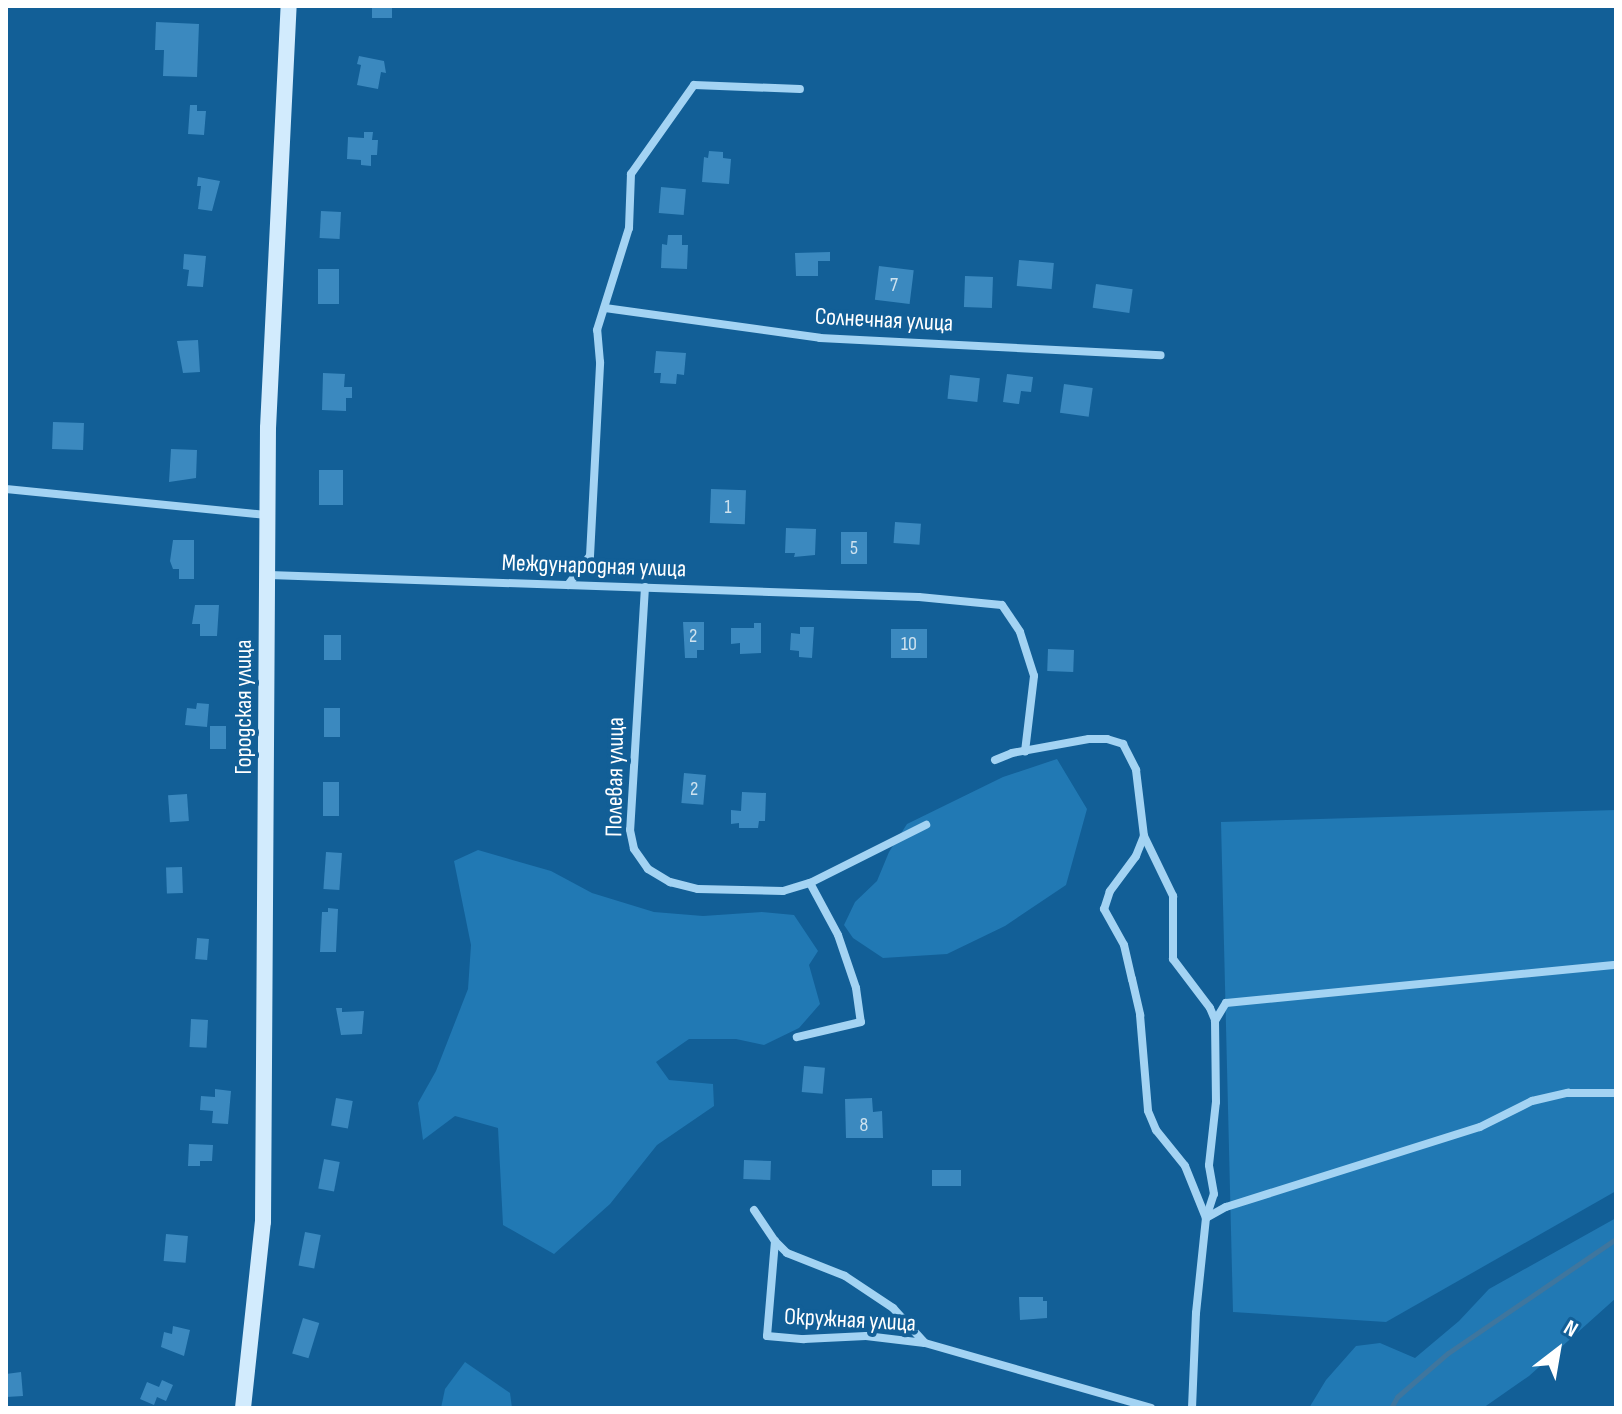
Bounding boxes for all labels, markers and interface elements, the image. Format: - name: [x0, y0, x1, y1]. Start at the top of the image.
- house number: 7: [890, 273, 898, 297]
- street label: Солнечная улица: [814, 302, 954, 338]
- house number: 1: [725, 495, 731, 519]
- house number: 5: [850, 536, 858, 560]
- street label: Международная улица: [501, 548, 687, 584]
- house number: 2: [689, 624, 697, 648]
- house number: 10: [901, 632, 917, 656]
- street label: Городская улица: [230, 640, 258, 774]
- street label: Полевая улица: [600, 717, 630, 837]
- house number: 2: [690, 777, 698, 801]
- house number: 8: [860, 1113, 868, 1137]
- street label: Окружная улица: [783, 1302, 917, 1338]
- north arrow: [1518, 1310, 1598, 1390]
- text: N: [1559, 1314, 1583, 1344]

